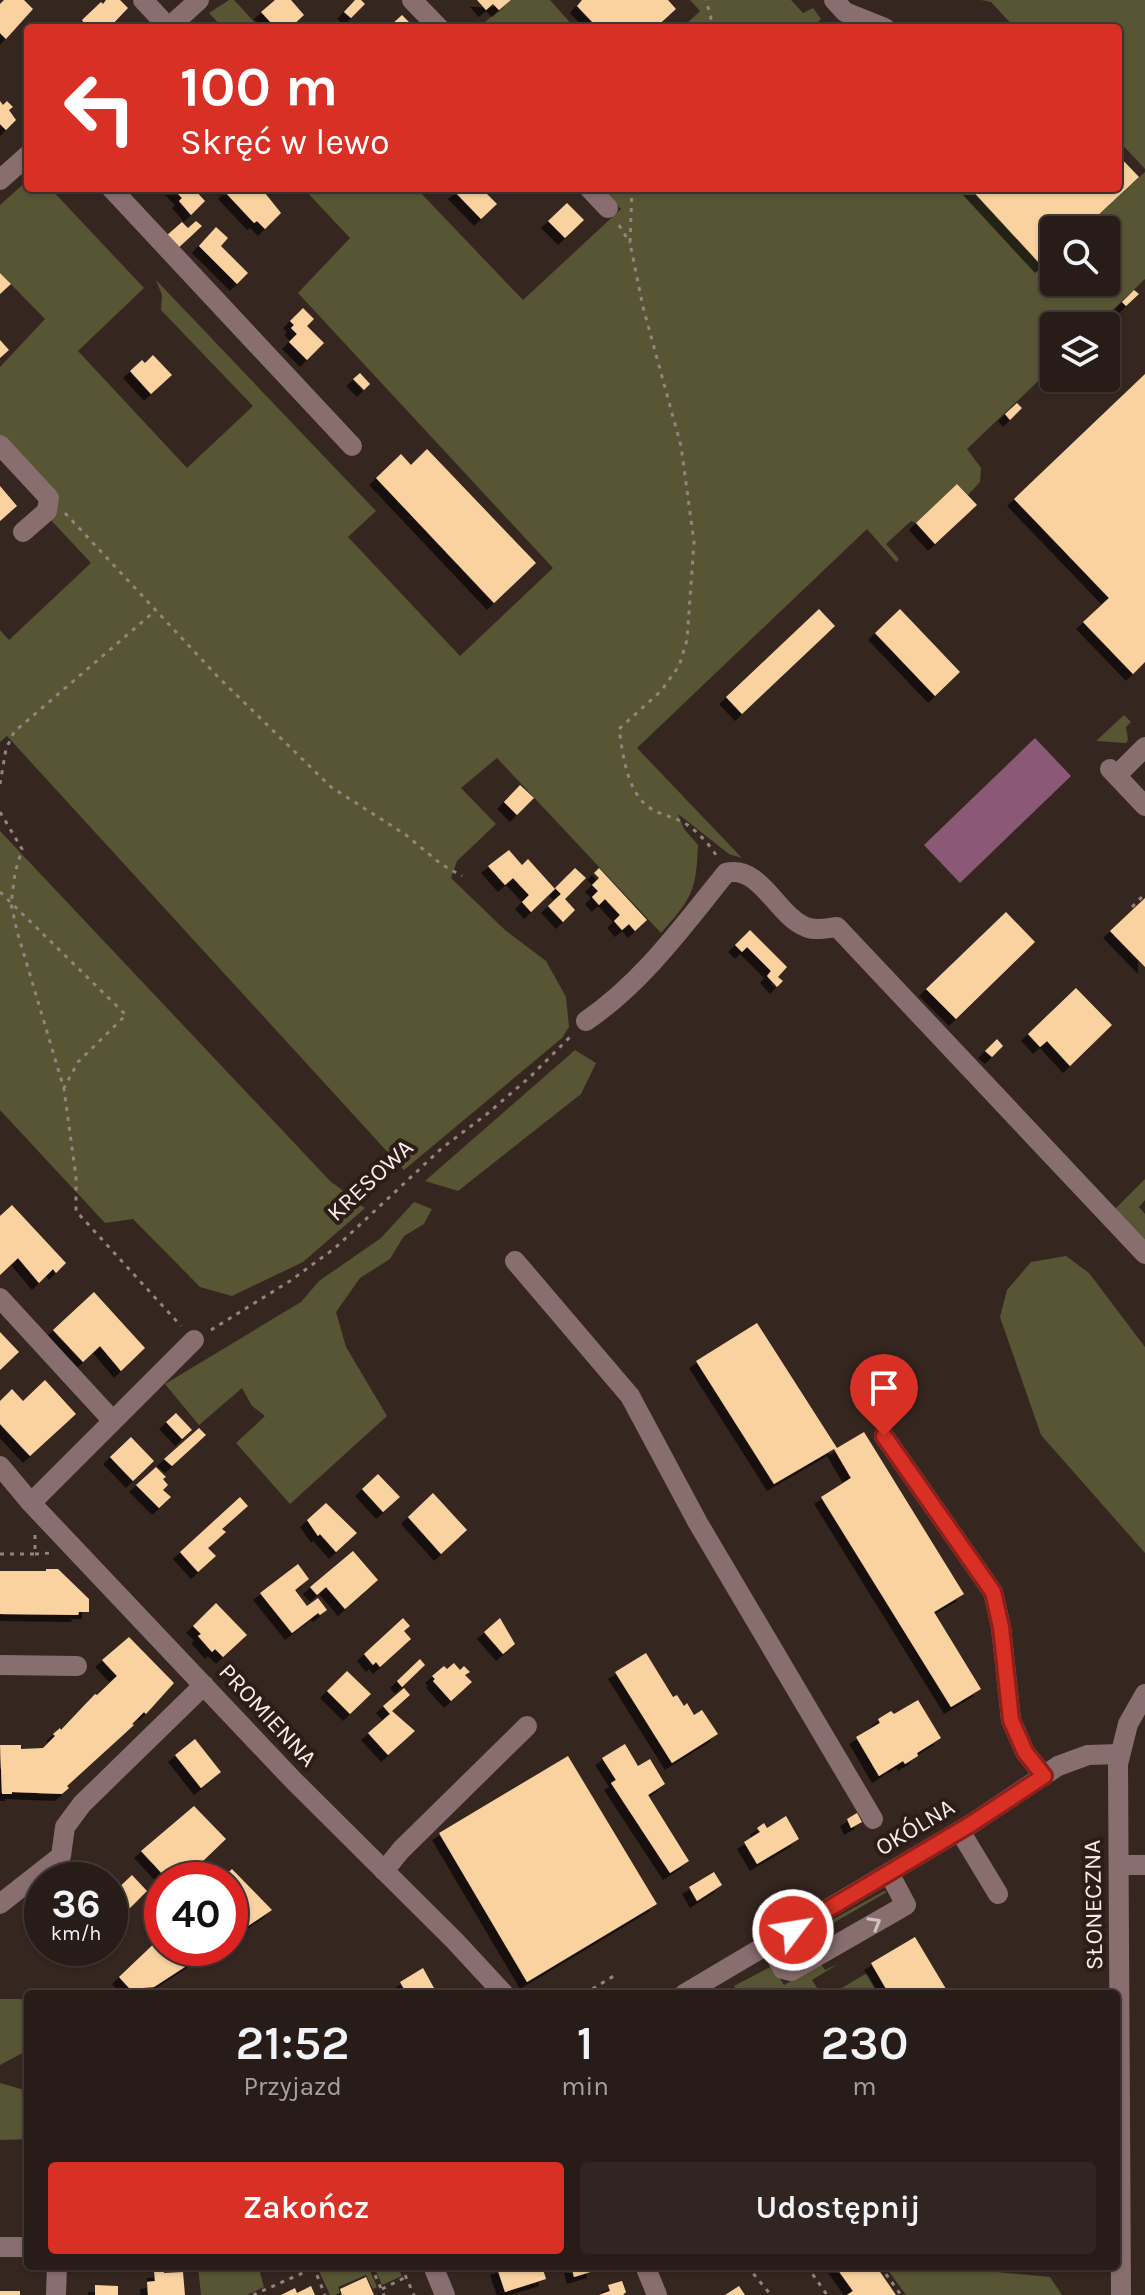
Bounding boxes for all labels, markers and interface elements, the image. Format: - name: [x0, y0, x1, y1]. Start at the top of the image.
- text: 100 m: [180, 54, 338, 119]
- icon: left: [48, 56, 152, 160]
- text: Skręć w lewo: [180, 121, 390, 163]
- map controls: [1040, 216, 1120, 392]
- button: search: [1040, 216, 1120, 296]
- button: layers: [1040, 312, 1120, 392]
- street label: KRESOWA: [321, 1133, 419, 1227]
- pin: [850, 1354, 918, 1436]
- icon: arrive: [862, 1366, 906, 1410]
- street label: PROMIENNA: [213, 1658, 323, 1772]
- street label: OKÓLNA: [871, 1792, 960, 1861]
- street label: SŁONECZNA: [1078, 1839, 1108, 1970]
- speed limit sign: 40: [144, 1862, 248, 1966]
- text: 36: [51, 1880, 101, 1927]
- position arrow: [751, 1888, 835, 1972]
- one-way arrow: [866, 1917, 881, 1933]
- text: km/h: [51, 1922, 101, 1945]
- text: 21:52: [235, 2015, 350, 2071]
- text: 1: [577, 2015, 594, 2071]
- text: 230: [820, 2015, 909, 2071]
- text: Przyjazd: [243, 2071, 342, 2102]
- text: min: [561, 2071, 609, 2102]
- text: m: [852, 2071, 877, 2102]
- button: Zakończ: [48, 2162, 564, 2254]
- button: Udostępnij: [580, 2162, 1096, 2254]

